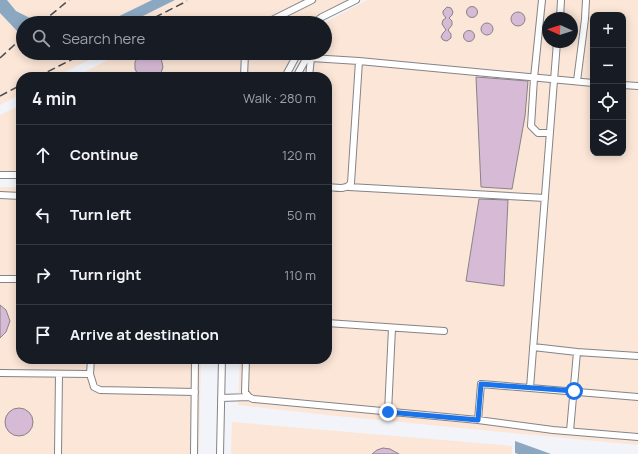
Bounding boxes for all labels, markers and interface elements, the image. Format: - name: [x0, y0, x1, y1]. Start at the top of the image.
- north arrow: [542, 12, 578, 48]
- map controls: [590, 12, 626, 156]
- button: +: [590, 12, 626, 48]
- search box: [16, 16, 332, 60]
- icon: search: [30, 27, 52, 49]
- text: Search here: [62, 28, 145, 49]
- button: −: [590, 48, 626, 84]
- button: locate: [590, 84, 626, 120]
- text: 4 min: [32, 87, 76, 110]
- text: Walk · 280 m: [243, 89, 316, 107]
- button: layers: [590, 120, 626, 156]
- icon: ahead: [32, 144, 54, 166]
- text: Continue: [70, 144, 138, 165]
- text: 120 m: [282, 146, 316, 164]
- icon: left: [32, 204, 54, 226]
- text: Turn left: [70, 204, 132, 225]
- text: 50 m: [287, 206, 316, 224]
- icon: right: [32, 264, 54, 286]
- text: Turn right: [70, 264, 141, 285]
- text: 110 m: [284, 266, 316, 284]
- icon: arrive: [32, 324, 54, 346]
- text: Arrive at destination: [70, 324, 219, 345]
- route start: [565, 382, 583, 400]
- route end: [379, 403, 397, 421]

